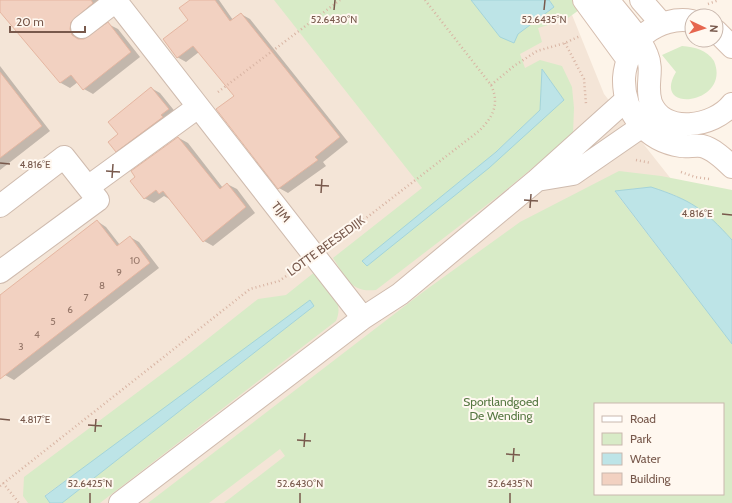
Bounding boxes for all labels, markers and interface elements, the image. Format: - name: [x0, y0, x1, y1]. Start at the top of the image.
- scale bar: [10, 8, 85, 34]
- north arrow: [684, 8, 724, 48]
- text: 52.6430°N: [311, 13, 357, 26]
- text: 52.6435°N: [522, 13, 566, 26]
- text: 20 m: [16, 14, 44, 29]
- text: N: [707, 24, 721, 33]
- text: 4.816°E: [19, 158, 51, 171]
- street label: TIJM: [269, 198, 294, 225]
- text: 4.816°E: [681, 207, 713, 220]
- street label: LOTTE BEESEDIJK: [284, 212, 368, 279]
- house number: 10: [130, 254, 140, 267]
- house number: 9: [116, 266, 122, 279]
- house number: 8: [99, 279, 105, 292]
- house number: 7: [83, 291, 89, 304]
- house number: 6: [67, 303, 73, 316]
- house number: 5: [50, 315, 56, 328]
- house number: 4: [34, 328, 40, 341]
- house number: 3: [18, 340, 24, 353]
- park label: Sportlandgoed De Wending: [463, 394, 539, 423]
- legend: [594, 403, 724, 495]
- text: Road: [630, 411, 656, 426]
- text: 4.817°E: [20, 413, 51, 426]
- text: Park: [630, 431, 652, 446]
- text: Water: [630, 451, 661, 466]
- text: Building: [630, 471, 672, 486]
- text: 52.6425°N: [68, 477, 112, 490]
- text: 52.6430°N: [277, 477, 323, 490]
- text: 52.6435°N: [488, 477, 532, 490]

